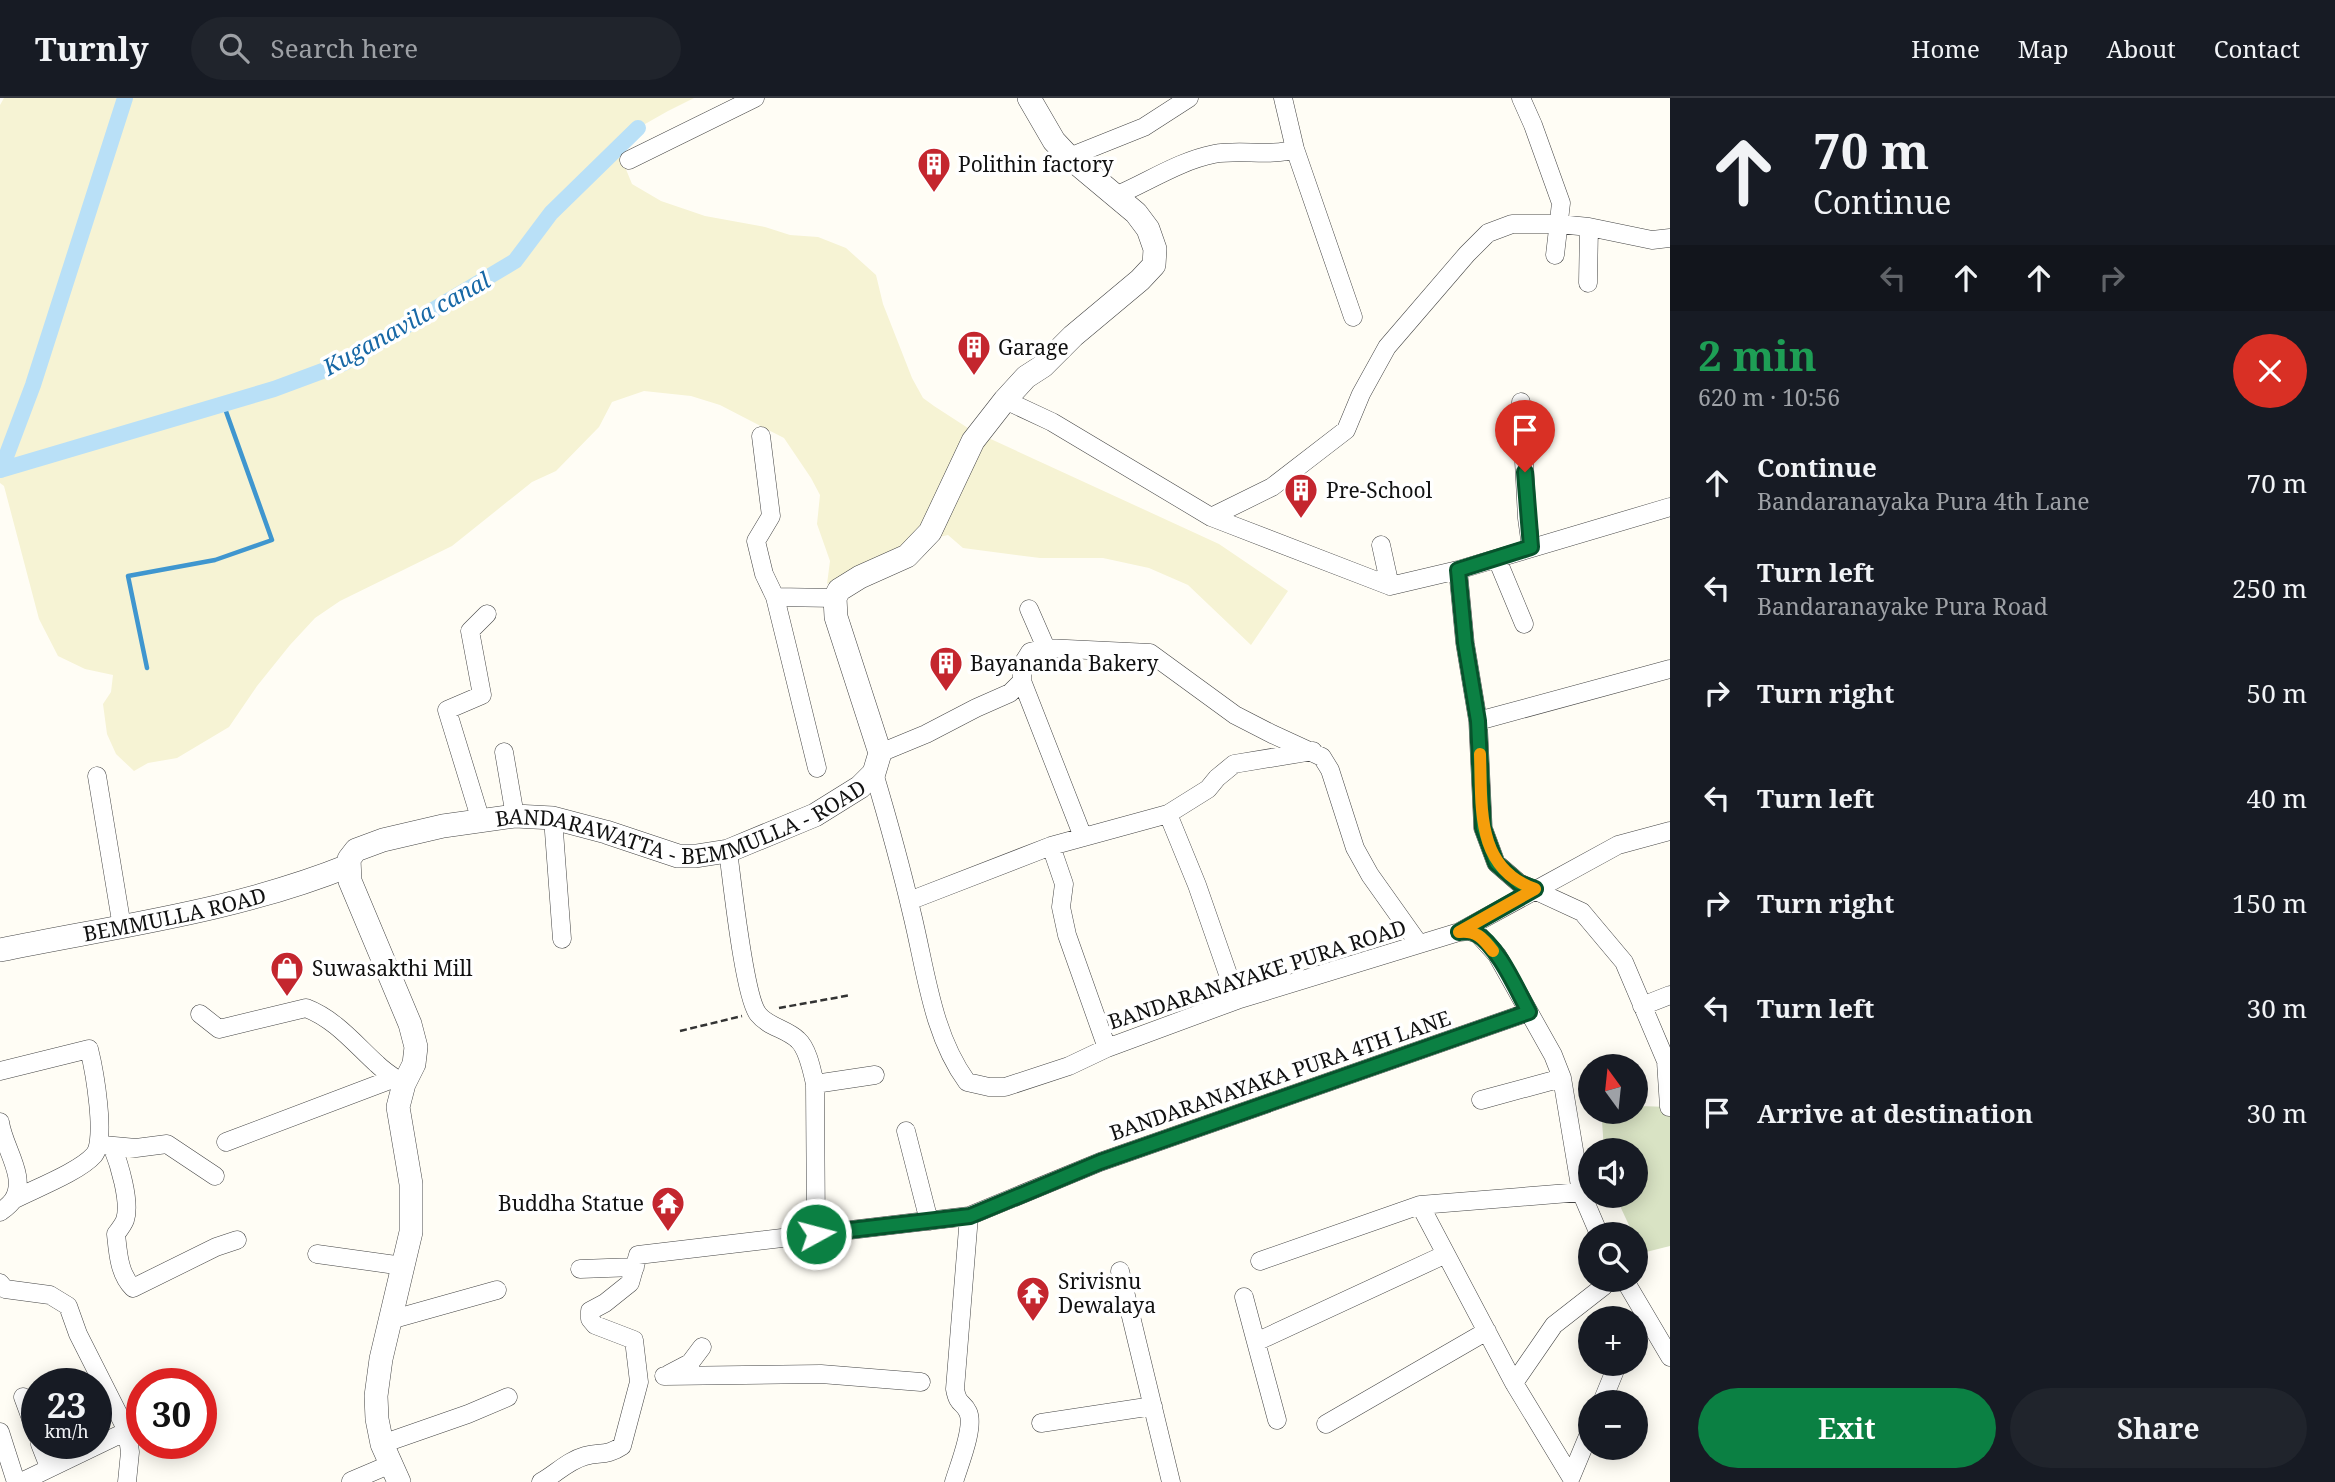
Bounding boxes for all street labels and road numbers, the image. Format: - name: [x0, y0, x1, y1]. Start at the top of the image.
- street label: BANDARAWATTA - BEMMULLA - ROAD: [493, 773, 871, 870]
- street label: BEMMULLA ROAD: [81, 881, 269, 948]
- street label: BANDARANAYAKE PURA ROAD: [1104, 913, 1410, 1035]
- street label: BANDARANAYAKA PURA 4TH LANE: [1106, 1003, 1454, 1147]

